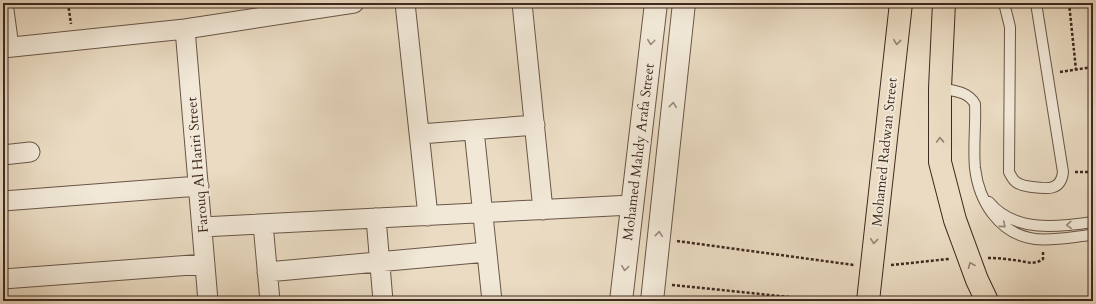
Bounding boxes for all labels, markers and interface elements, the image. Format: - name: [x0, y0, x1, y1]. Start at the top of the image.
- one-way arrow: [647, 39, 656, 45]
- one-way arrow: [892, 39, 901, 45]
- street label: Mohamed Mahdy Arafa Street: [618, 62, 659, 242]
- street label: Mohamed Radwan Street: [867, 76, 902, 228]
- street label: Farouq Al Hariri Street: [182, 96, 213, 234]
- one-way arrow: [668, 102, 677, 108]
- one-way arrow: [935, 137, 944, 143]
- one-way arrow: [998, 220, 1005, 227]
- one-way arrow: [1066, 220, 1073, 229]
- one-way arrow: [655, 231, 664, 237]
- one-way arrow: [870, 237, 879, 244]
- one-way arrow: [968, 262, 976, 269]
- one-way arrow: [620, 265, 629, 271]

